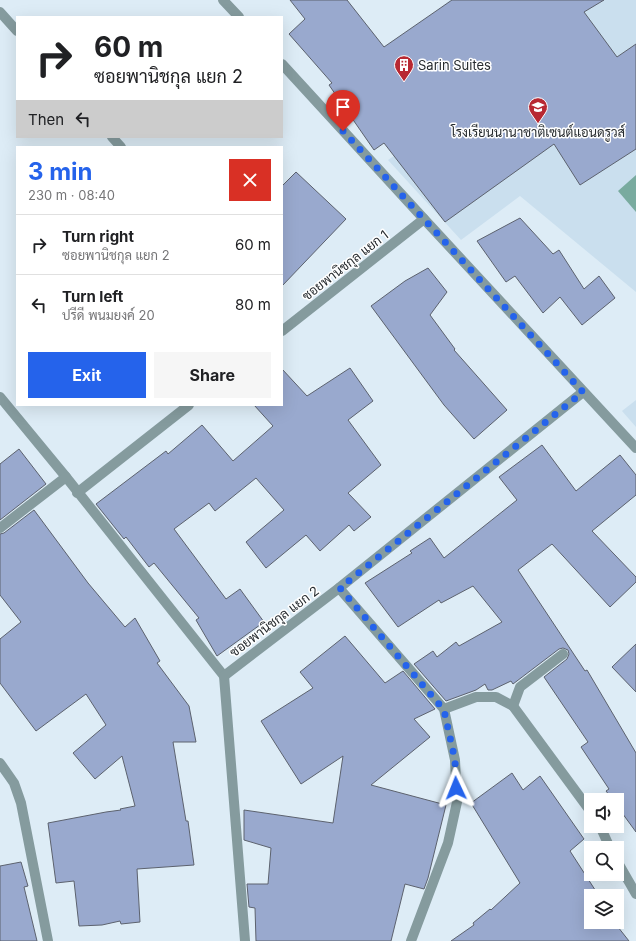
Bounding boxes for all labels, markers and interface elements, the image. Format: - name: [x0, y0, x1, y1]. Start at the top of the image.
- text: 60 m: [94, 30, 163, 64]
- icon: right: [28, 32, 80, 84]
- building icon: Sarin Suites: [393, 54, 415, 82]
- place label: Sarin Suites: [418, 57, 491, 73]
- text: ซอยพานิชกุล แยก 2: [94, 66, 243, 87]
- pin: [326, 90, 360, 131]
- icon: arrive: [332, 96, 354, 118]
- school or university icon: โรงเรียนนานาชาติเซนต์แอนดรูวส์: [527, 96, 549, 124]
- icon: left: [72, 108, 94, 130]
- text: Then: [28, 110, 64, 129]
- place label: โรงเรียนนานาชาติเซนต์แอนดรูวส์: [450, 123, 625, 142]
- text: 3 min: [28, 157, 93, 186]
- button: close: [229, 159, 271, 201]
- text: 230 m · 08:40: [28, 187, 115, 203]
- street label: ซอยพานิชกุล แยก 1: [299, 226, 393, 305]
- text: Turn right: [62, 227, 134, 246]
- icon: right: [28, 234, 50, 256]
- text: 60 m: [235, 235, 271, 254]
- text: ซอยพานิชกุล แยก 2: [62, 247, 170, 263]
- text: Turn left: [62, 287, 123, 306]
- icon: left: [28, 294, 50, 316]
- text: 80 m: [235, 295, 271, 314]
- text: ปรีดี พนมยงค์ 20: [62, 307, 155, 323]
- button: Exit: [28, 352, 146, 398]
- button: Share: [154, 352, 271, 398]
- street label: ซอยพานิชกุล แยก 2: [226, 582, 323, 661]
- position arrow: [435, 767, 477, 809]
- map controls: [584, 793, 624, 929]
- button: sound: [584, 793, 624, 833]
- button: search: [584, 841, 624, 881]
- button: layers: [584, 889, 624, 929]

